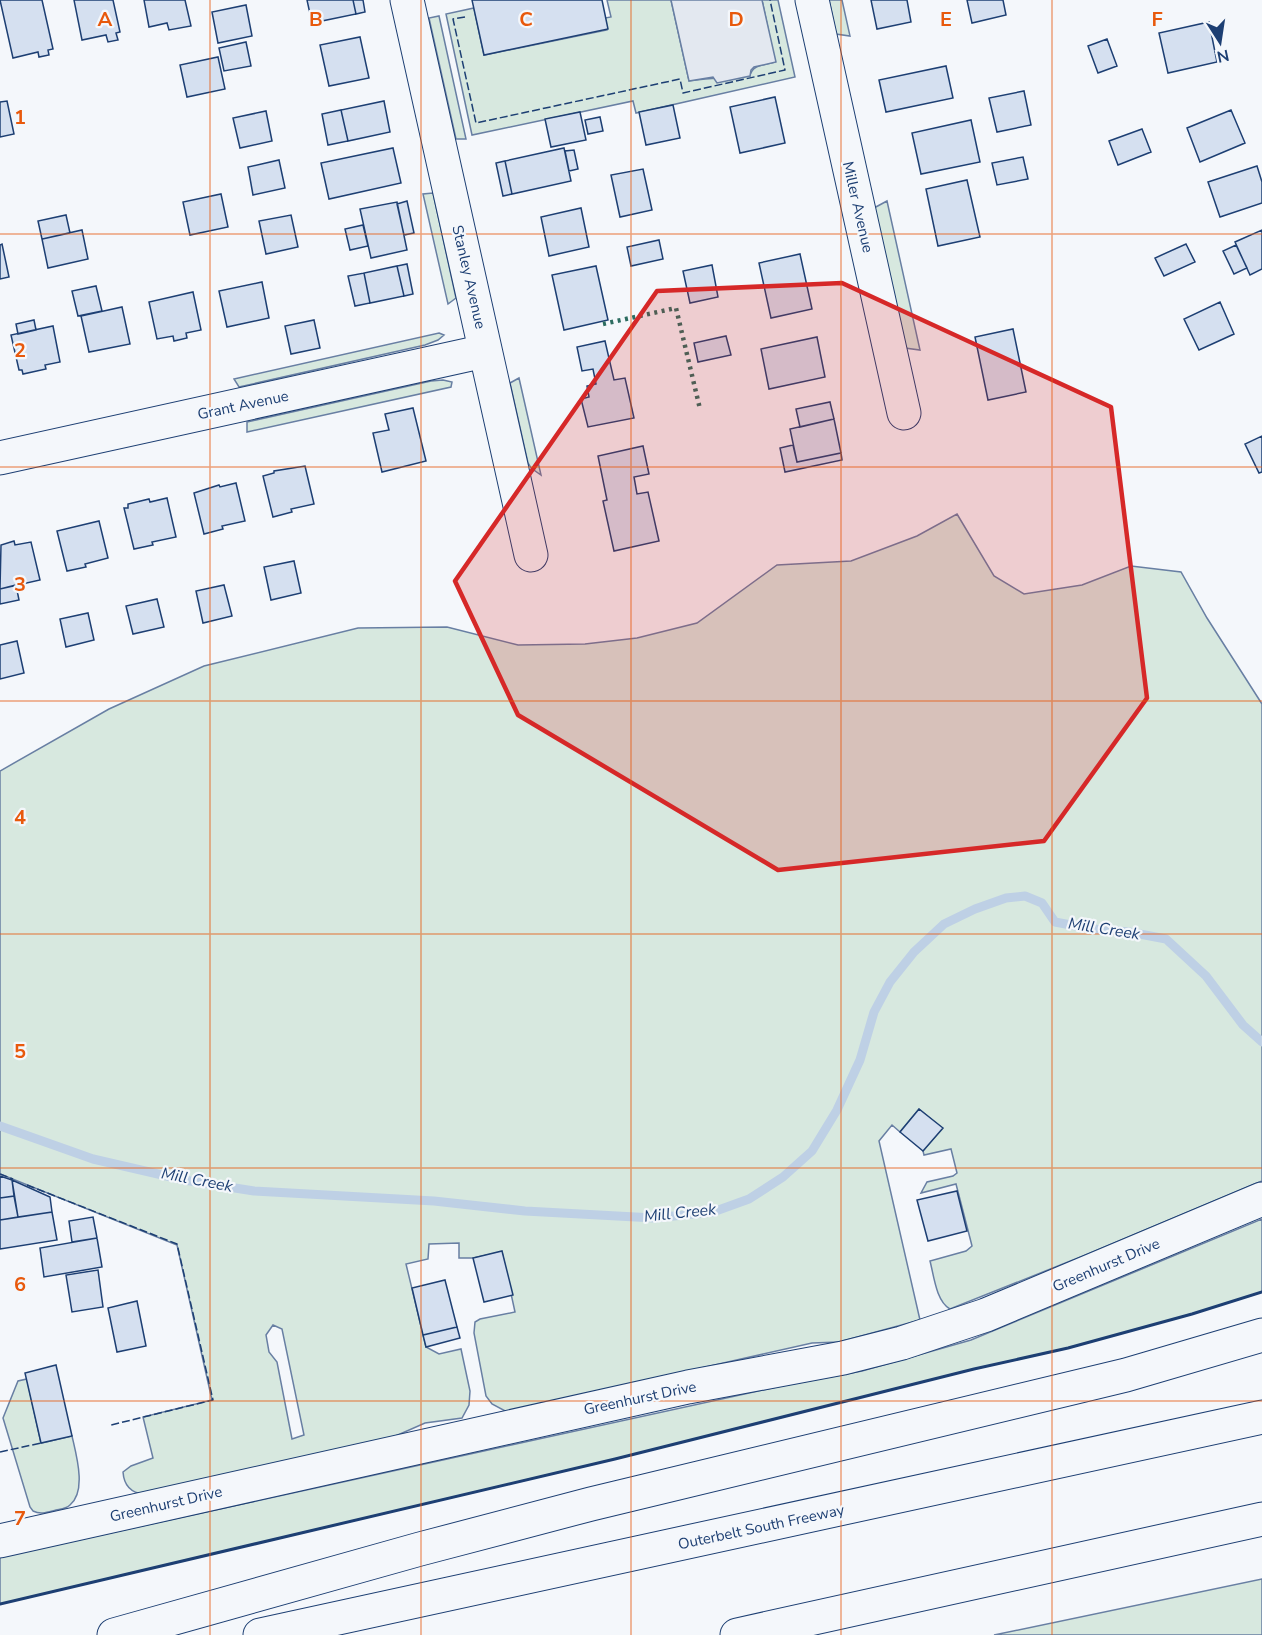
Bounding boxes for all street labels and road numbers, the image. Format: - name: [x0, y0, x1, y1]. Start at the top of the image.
- street label: Miller Avenue: [838, 159, 878, 255]
- street label: Stanley Avenue: [447, 223, 491, 331]
- street label: Grant Avenue: [196, 386, 290, 424]
- street label: Greenhurst Drive: [1049, 1233, 1163, 1297]
- street label: Greenhurst Drive: [582, 1376, 698, 1420]
- street label: Greenhurst Drive: [108, 1481, 224, 1527]
- street label: Outerbelt South Freeway: [676, 1500, 846, 1554]

